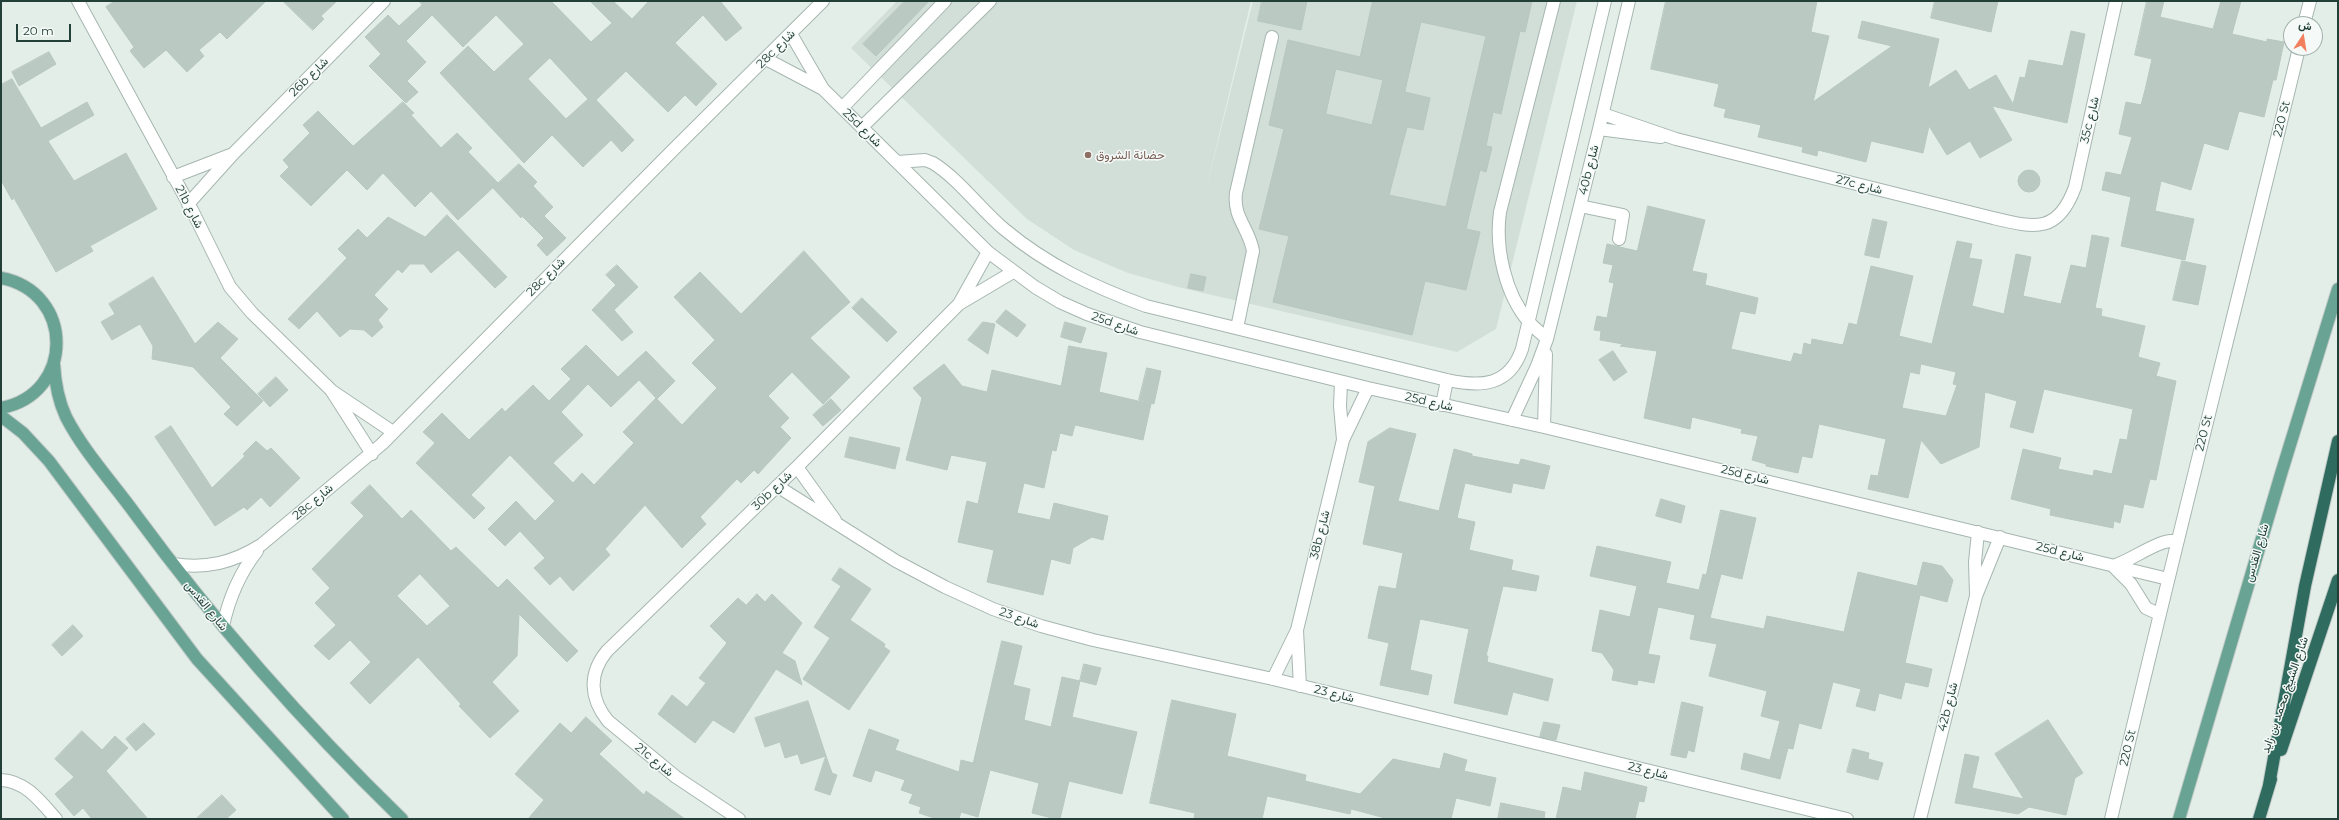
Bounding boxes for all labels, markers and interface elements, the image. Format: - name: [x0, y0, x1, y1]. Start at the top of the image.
- scale bar: [18, 16, 73, 42]
- north arrow: [2283, 16, 2323, 56]
- text: ش: [2297, 17, 2313, 33]
- text: 20 m: [23, 23, 54, 38]
- street label: 28c شارع: [754, 27, 798, 71]
- street label: 26b شارع: [286, 54, 332, 100]
- street label: 35c شارع: [2078, 95, 2102, 145]
- street label: 220 St: [2271, 99, 2293, 139]
- street label: 25d شارع: [839, 106, 885, 150]
- street label: 40b شارع: [1576, 143, 1602, 197]
- place label: حضانة الشروق: [1096, 148, 1165, 162]
- marker: حضانة الشروق: [1083, 150, 1093, 160]
- street label: 27c شارع: [1834, 172, 1884, 198]
- street label: 21b شارع: [172, 183, 206, 231]
- street label: 28c شارع: [524, 255, 568, 299]
- street label: 25d شارع: [1089, 309, 1141, 339]
- street label: 25d شارع: [1403, 389, 1455, 415]
- street label: 220 St: [2193, 413, 2215, 453]
- street label: 25d شارع: [1719, 462, 1771, 488]
- street label: 30b شارع: [749, 468, 795, 514]
- street label: 28c شارع: [290, 481, 336, 523]
- street label: 38b شارع: [1307, 509, 1333, 561]
- street label: شارع القدس: [2242, 522, 2272, 584]
- street label: 25d شارع: [2034, 539, 2086, 565]
- street label: شارع القدس: [182, 578, 230, 634]
- street label: شارع 23: [997, 605, 1041, 631]
- street label: شارع الشيخ محمد بن زايد: [2258, 635, 2312, 755]
- street label: 42b شارع: [1935, 681, 1961, 733]
- street label: شارع 23: [1312, 682, 1356, 706]
- street label: 220 St: [2117, 728, 2139, 768]
- street label: 21c شارع: [632, 740, 676, 780]
- street label: شارع 23: [1626, 759, 1670, 783]

